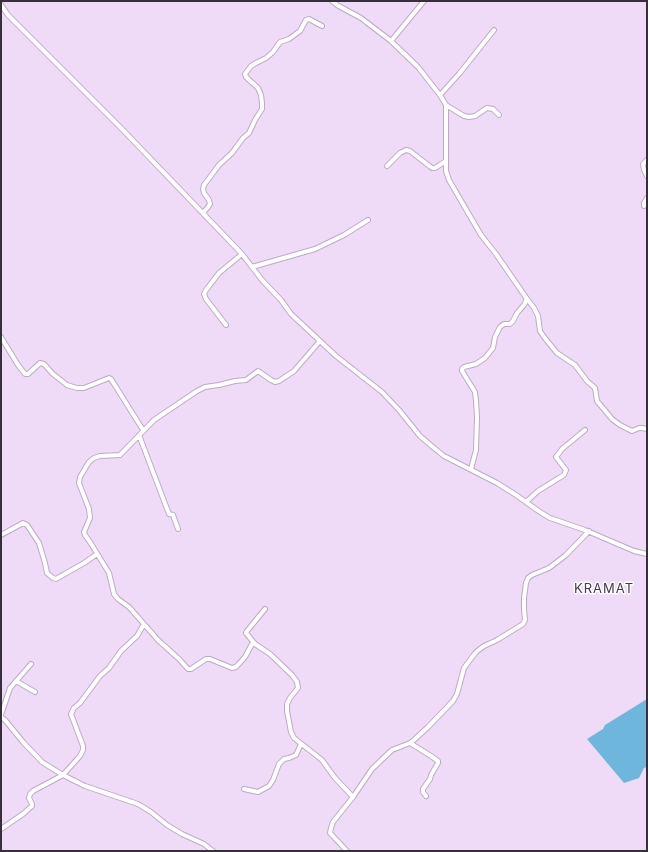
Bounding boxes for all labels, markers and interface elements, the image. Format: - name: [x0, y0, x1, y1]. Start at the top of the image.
- district label: KRAMAT: [574, 581, 634, 597]

